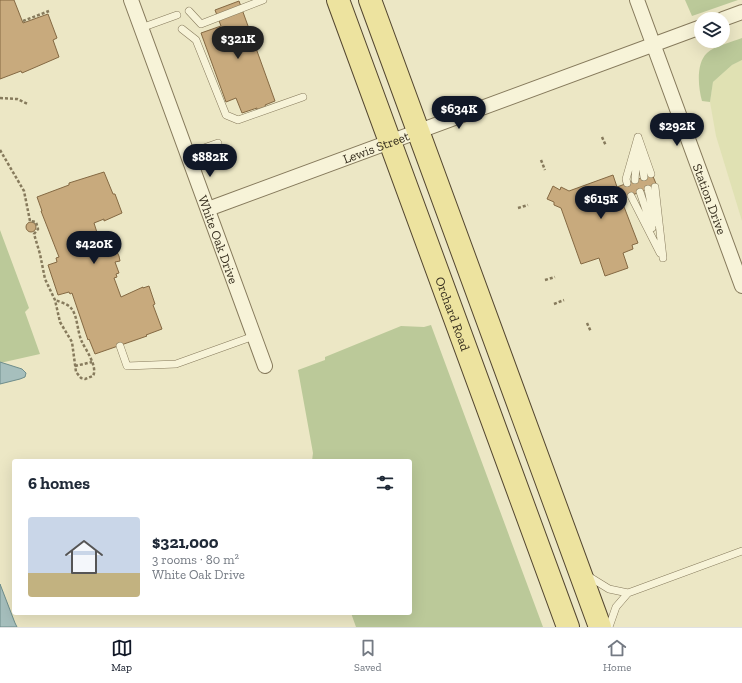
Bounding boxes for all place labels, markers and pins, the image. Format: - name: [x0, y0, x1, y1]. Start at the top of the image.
- pin: $321K: [210, 26, 266, 60]
- pin: $634K: [431, 96, 487, 130]
- pin: $292K: [649, 113, 705, 147]
- pin: $882K: [182, 144, 238, 178]
- pin: $615K: [573, 186, 629, 220]
- pin: $420K: [66, 231, 122, 265]

